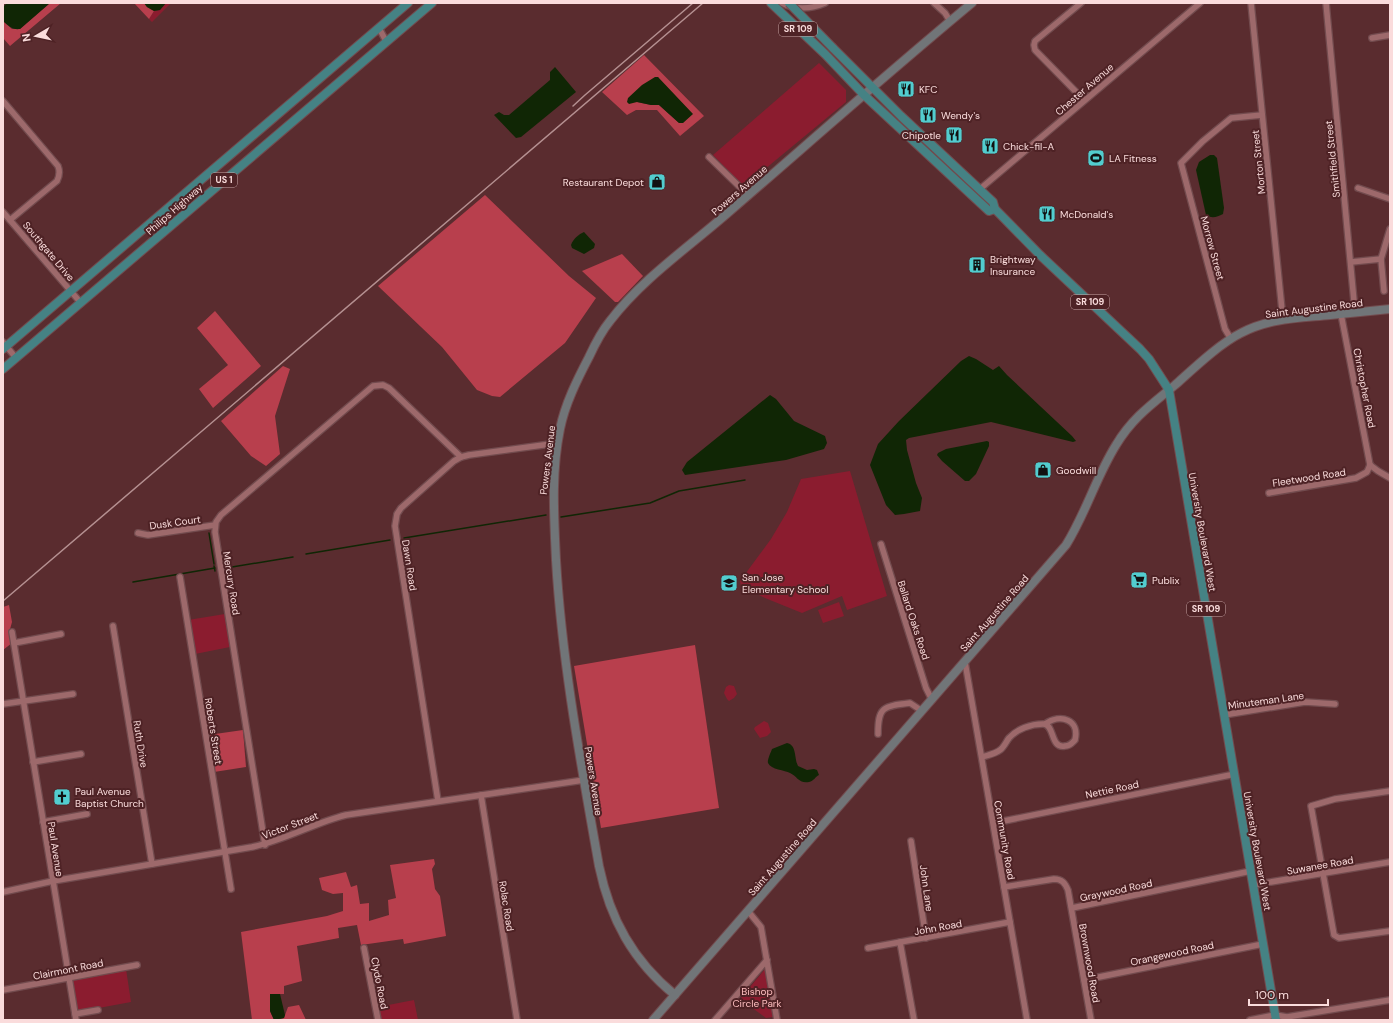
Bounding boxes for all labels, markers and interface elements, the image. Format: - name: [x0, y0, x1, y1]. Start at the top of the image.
- north arrow: [16, 16, 56, 56]
- road number: SR 109: [779, 22, 817, 36]
- text: N: [19, 33, 34, 43]
- street label: Chester Avenue: [1052, 60, 1116, 118]
- restaurant icon: KFC: [896, 79, 916, 99]
- place label: KFC: [919, 83, 937, 96]
- restaurant icon: Wendy's: [918, 105, 938, 125]
- place label: Wendy's: [941, 109, 980, 122]
- street label: Smithfield Street: [1322, 120, 1343, 198]
- restaurant icon: Chipotle: [944, 125, 964, 145]
- place label: Chipotle: [902, 129, 941, 142]
- street label: Morton Street: [1249, 129, 1268, 195]
- restaurant icon: Chick-fil-A: [980, 136, 1000, 156]
- place label: Chick-fil-A: [1003, 140, 1054, 153]
- sports icon: LA Fitness: [1086, 148, 1106, 168]
- place label: LA Fitness: [1109, 152, 1157, 165]
- street label: Powers Avenue: [709, 162, 770, 218]
- shop icon: Restaurant Depot: [647, 172, 667, 192]
- road number: US 1: [211, 173, 237, 187]
- place label: Restaurant Depot: [563, 176, 644, 189]
- street label: Philips Highway: [143, 181, 206, 238]
- restaurant icon: McDonald's: [1037, 204, 1057, 224]
- place label: McDonald's: [1060, 208, 1113, 221]
- street label: Morrow Street: [1198, 215, 1227, 282]
- street label: Southgate Drive: [20, 219, 78, 284]
- place label: Brightway Insurance: [990, 253, 1036, 278]
- building icon: Brightway Insurance: [967, 255, 987, 275]
- road number: SR 109: [1071, 295, 1109, 309]
- street label: Saint Augustine Road: [1265, 296, 1363, 321]
- street label: Christopher Road: [1350, 347, 1379, 429]
- street label: Powers Avenue: [537, 424, 558, 495]
- shop icon: Goodwill: [1033, 460, 1053, 480]
- place label: Goodwill: [1056, 464, 1096, 477]
- street label: Fleetwood Road: [1271, 465, 1347, 490]
- street label: University Boulevard West: [1186, 472, 1219, 593]
- street label: Dusk Court: [149, 512, 202, 533]
- street label: Dawn Road: [399, 539, 420, 592]
- street label: Mercury Road: [220, 550, 243, 616]
- supermarket icon: Publix: [1129, 570, 1149, 590]
- place label: San Jose Elementary School: [742, 571, 829, 596]
- street label: Saint Augustine Road: [957, 572, 1031, 655]
- school or university icon: San Jose Elementary School: [719, 573, 739, 593]
- place label: Publix: [1152, 574, 1179, 587]
- street label: Ballard Oaks Road: [895, 579, 932, 661]
- road number: SR 109: [1187, 602, 1225, 616]
- street label: Minuteman Lane: [1227, 689, 1305, 712]
- street label: Roberts Street: [202, 697, 225, 765]
- street label: Ruth Drive: [130, 720, 151, 769]
- street label: Powers Avenue: [582, 746, 605, 817]
- street label: Nettie Road: [1084, 777, 1140, 801]
- place label: Paul Avenue Baptist Church: [75, 785, 144, 810]
- church icon: Paul Avenue Baptist Church: [52, 787, 72, 807]
- street label: University Boulevard West: [1241, 791, 1274, 912]
- street label: Community Road: [991, 799, 1018, 881]
- street label: Victor Street: [260, 809, 320, 842]
- street label: Saint Augustine Road: [745, 816, 819, 899]
- street label: Paul Avenue: [45, 821, 66, 878]
- street label: Suwanee Road: [1286, 853, 1354, 878]
- street label: John Lane: [917, 864, 936, 913]
- street label: Graywood Road: [1079, 876, 1153, 905]
- street label: Rolac Road: [496, 880, 517, 932]
- street label: John Road: [913, 917, 963, 938]
- street label: Brownwood Road: [1076, 922, 1103, 1004]
- street label: Orangewood Road: [1129, 938, 1215, 969]
- street label: Clairmont Road: [32, 956, 104, 983]
- street label: Clydo Road: [368, 956, 391, 1010]
- scale bar: [1249, 981, 1328, 1007]
- park label: Bishop Circle Park: [732, 985, 782, 1010]
- text: 100 m: [1255, 987, 1289, 1003]

